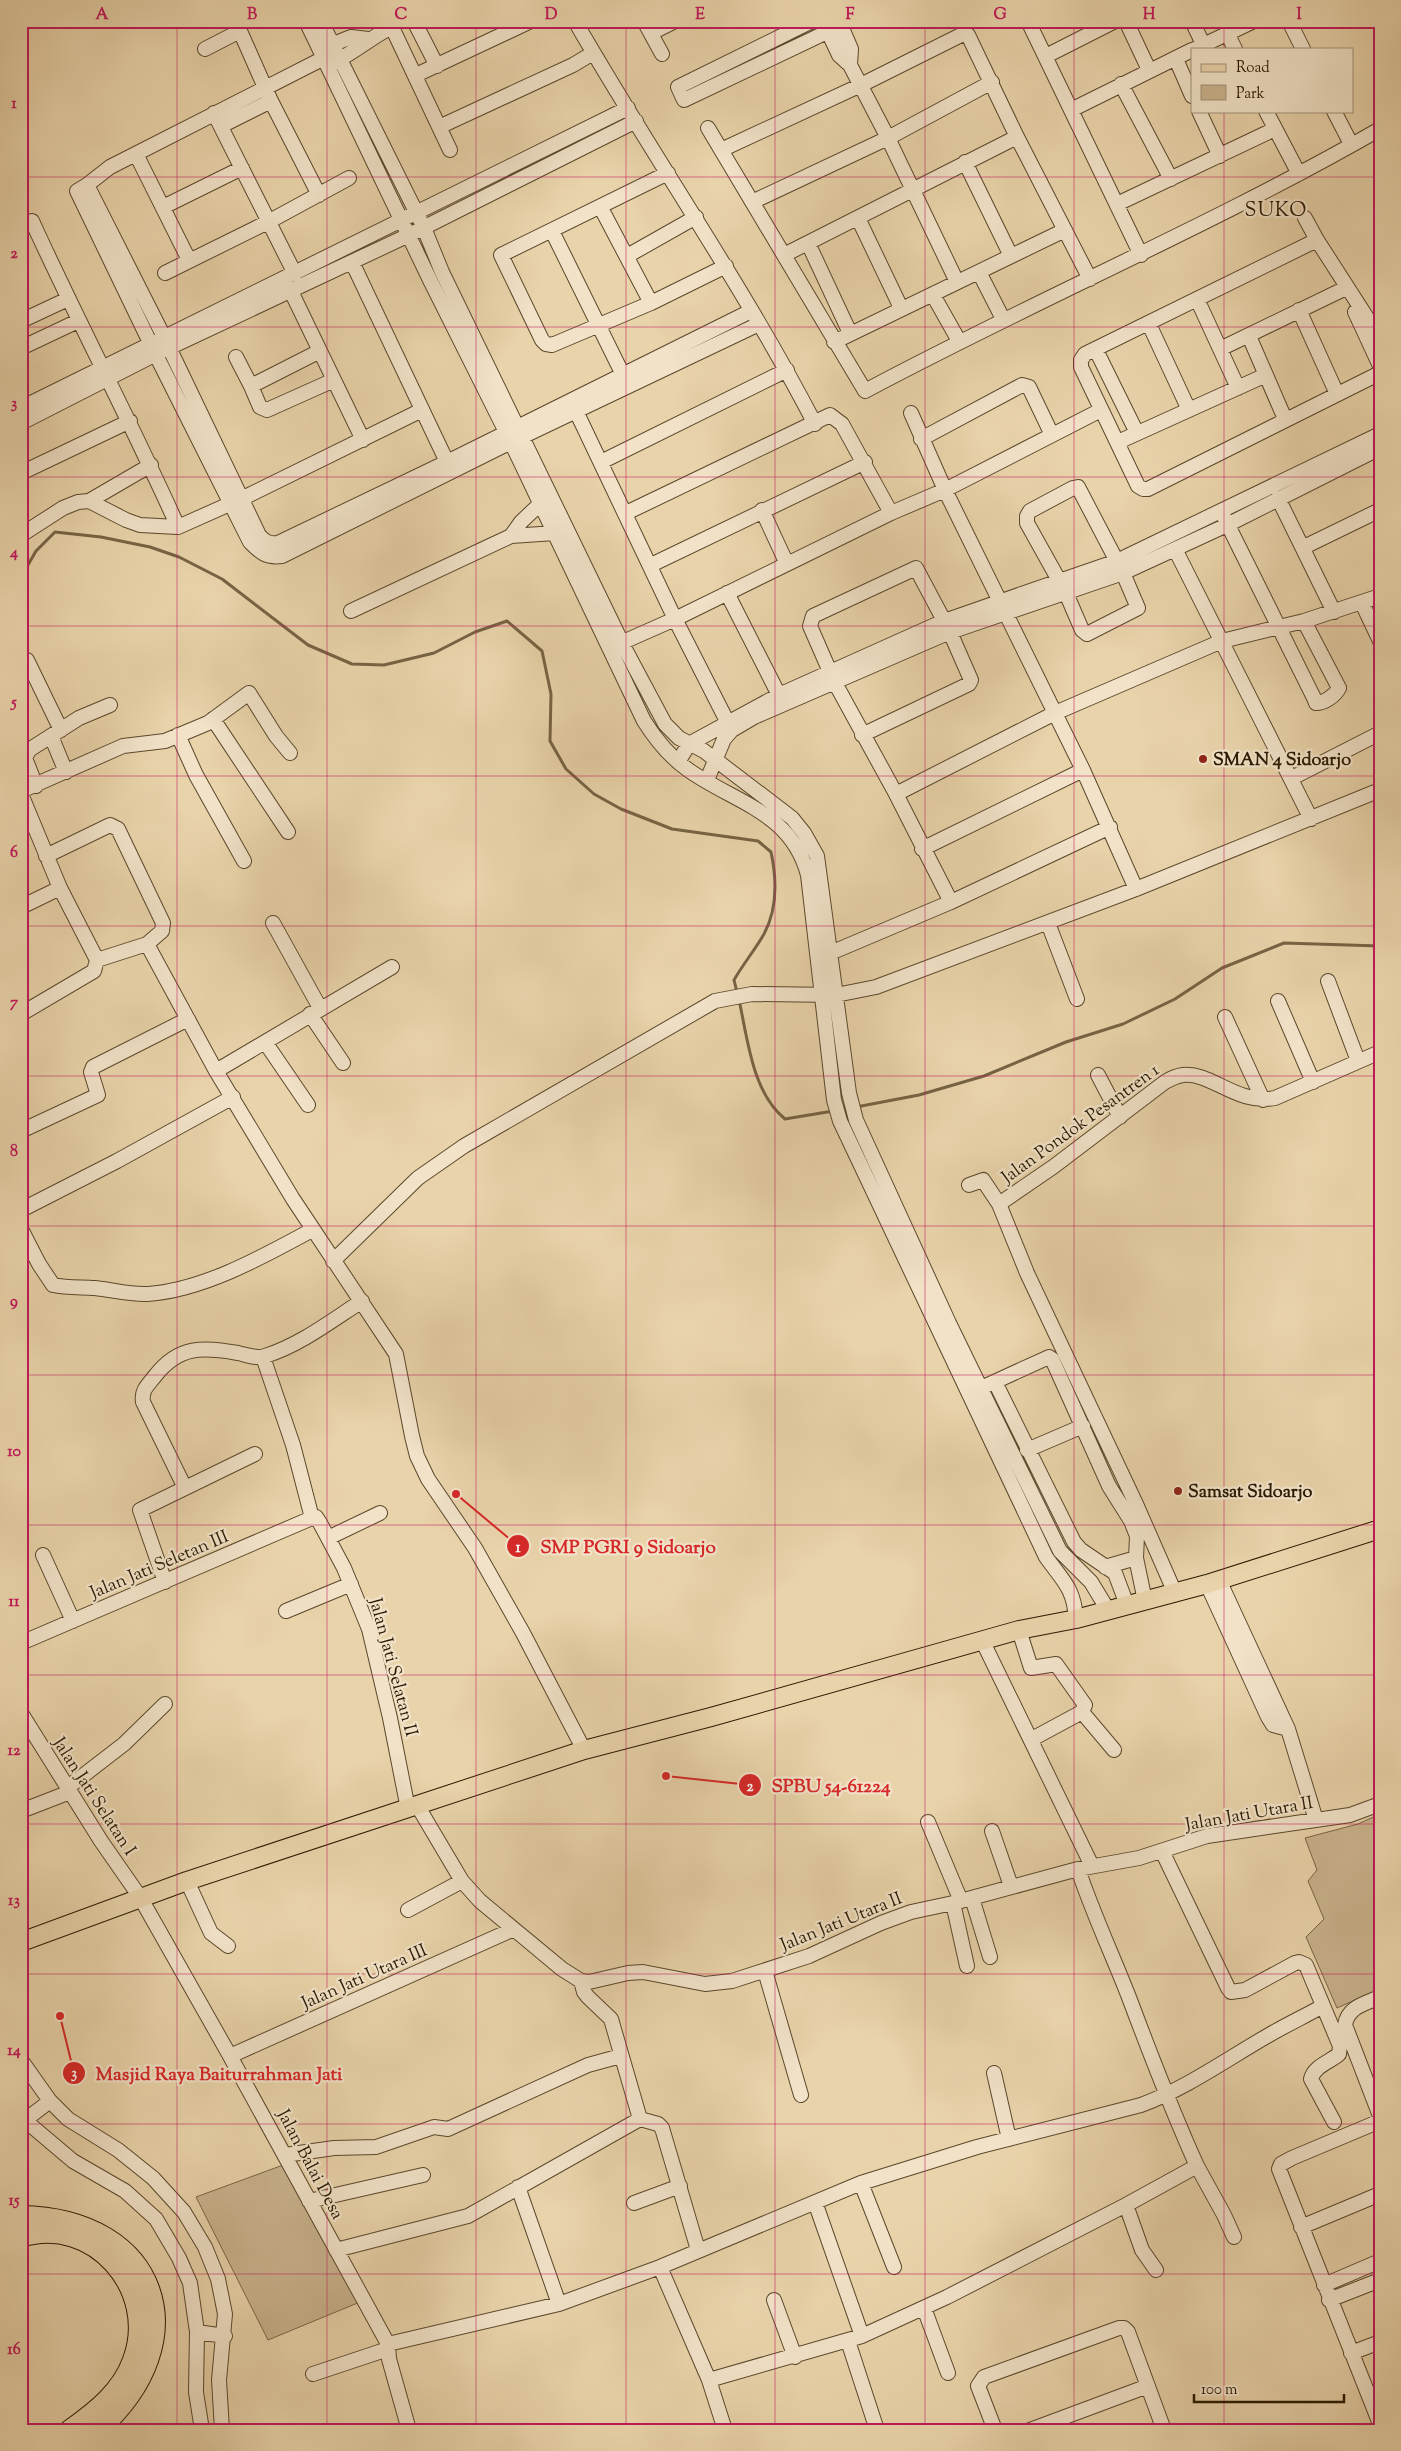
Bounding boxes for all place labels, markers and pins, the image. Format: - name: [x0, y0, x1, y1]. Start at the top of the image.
- place label: SMAN 4 Sidoarjo: [1213, 748, 1351, 774]
- marker: SMAN 4 Sidoarjo: [1197, 753, 1209, 765]
- place label: Samsat Sidoarjo: [1188, 1480, 1313, 1506]
- marker: Samsat Sidoarjo: [1172, 1485, 1184, 1497]
- callout: SMP PGRI 9 Sidoarjo: [506, 1529, 726, 1563]
- callout: SPBU 54-61224: [737, 1768, 901, 1802]
- callout: Masjid Raya Baiturrahman Jati: [61, 2056, 353, 2090]

